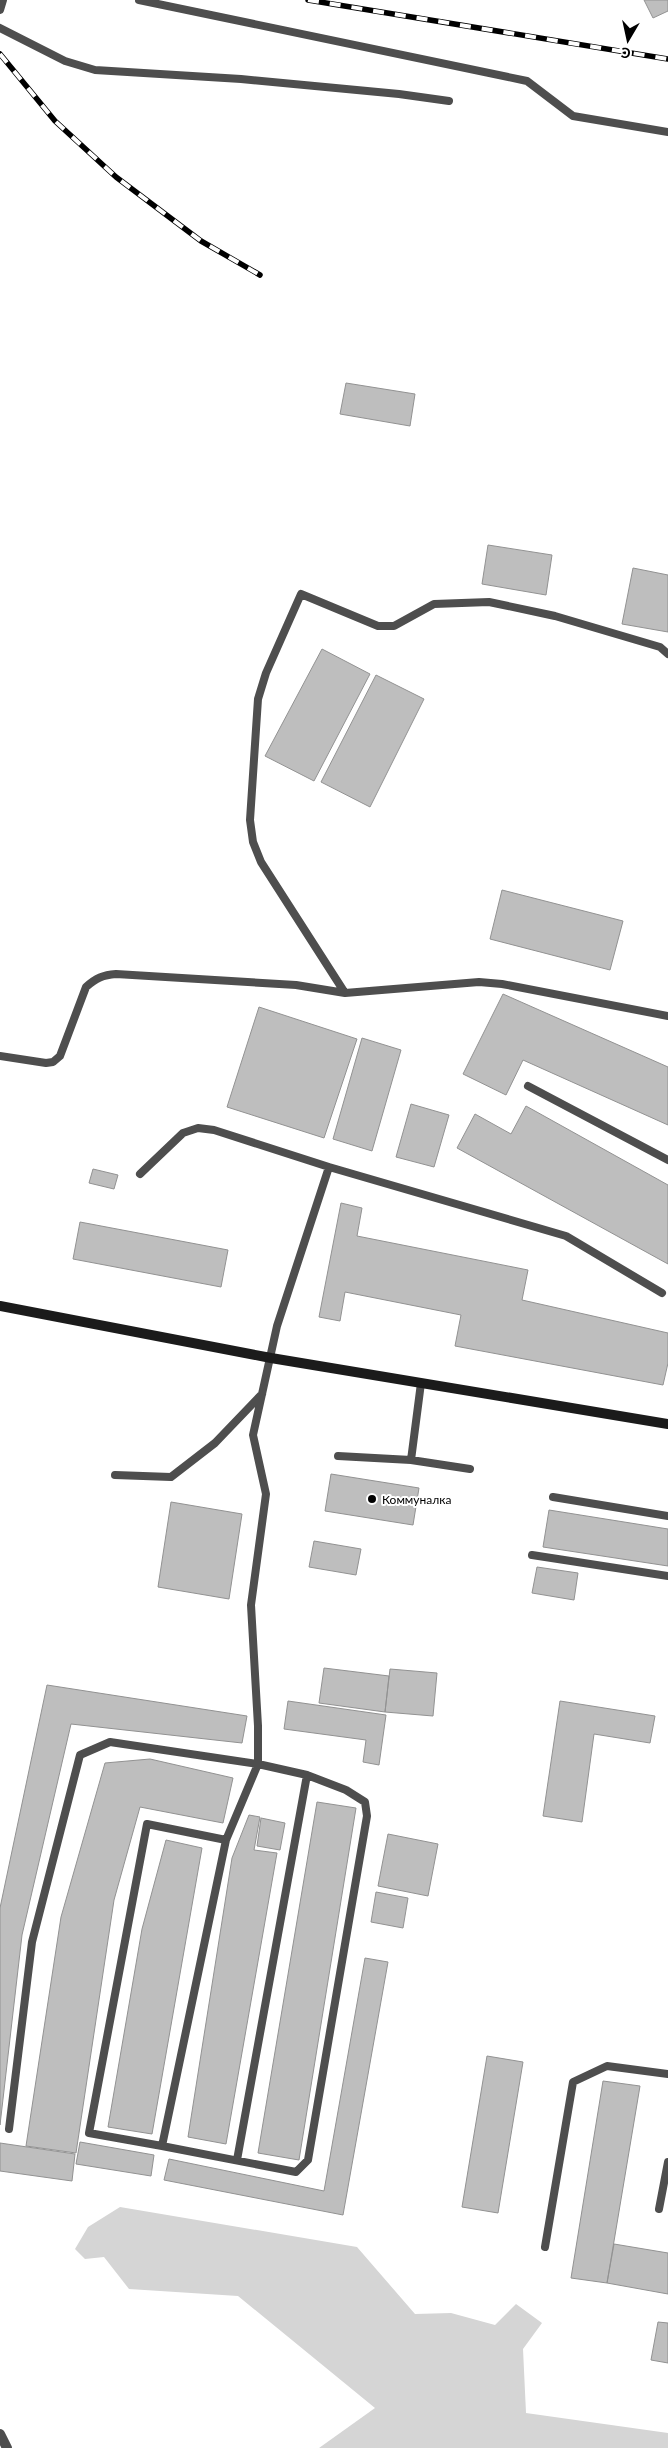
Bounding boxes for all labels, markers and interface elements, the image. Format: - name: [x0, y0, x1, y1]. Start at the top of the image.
- north arrow: [603, 15, 653, 65]
- text: С: [619, 44, 632, 62]
- place label: Коммуналка: [382, 1492, 451, 1507]
- marker: Коммуналка: [366, 1493, 378, 1505]

